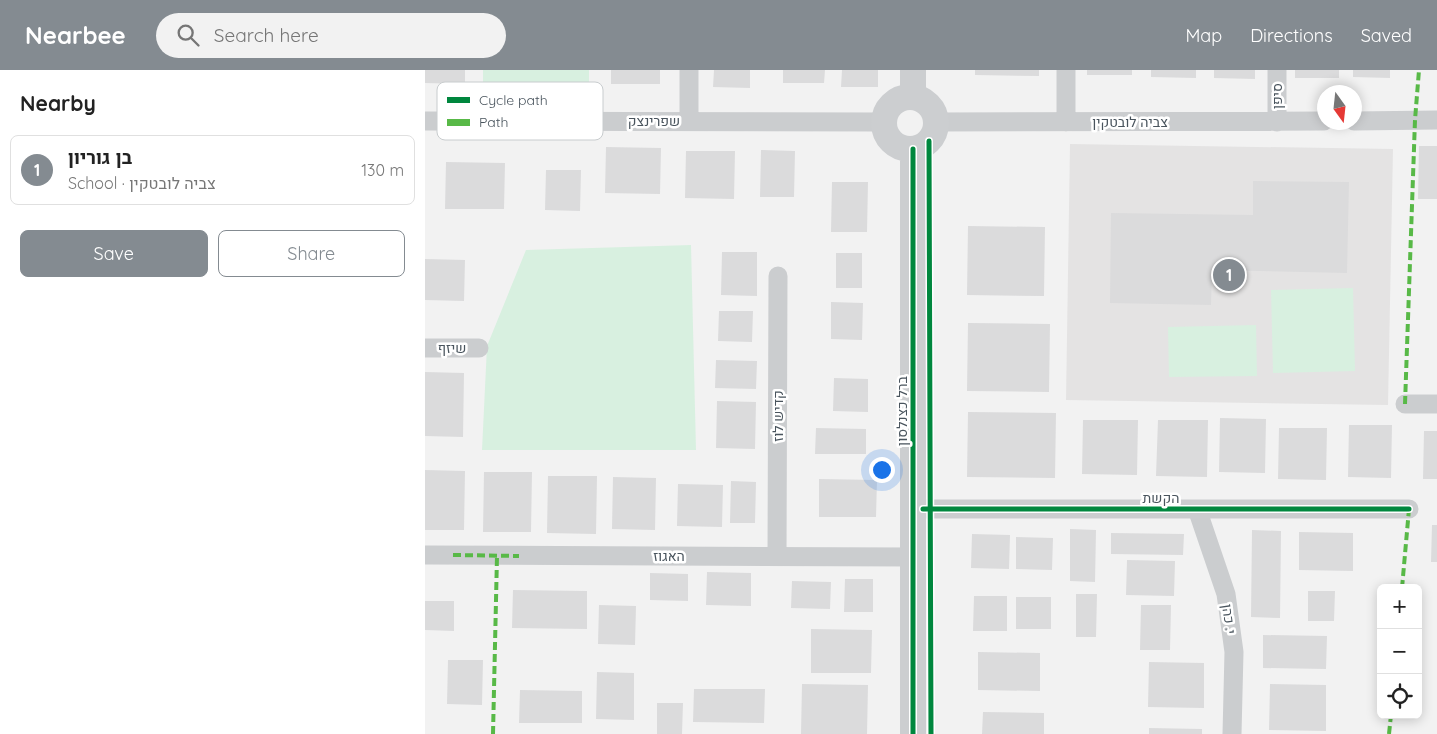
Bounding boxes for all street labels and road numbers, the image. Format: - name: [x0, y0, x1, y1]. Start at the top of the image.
- street label: סיפן: [1268, 83, 1286, 109]
- street label: שפרינצק: [628, 112, 680, 130]
- street label: צביה לובטקין: [1092, 113, 1168, 131]
- street label: שיזף: [438, 339, 466, 357]
- street label: ברל כצנלסון: [893, 375, 911, 446]
- street label: קדיש לוז: [769, 390, 787, 442]
- street label: הקשת: [1143, 489, 1179, 507]
- street label: האגוז: [653, 547, 685, 565]
- street label: י. כהן: [1218, 603, 1240, 635]

